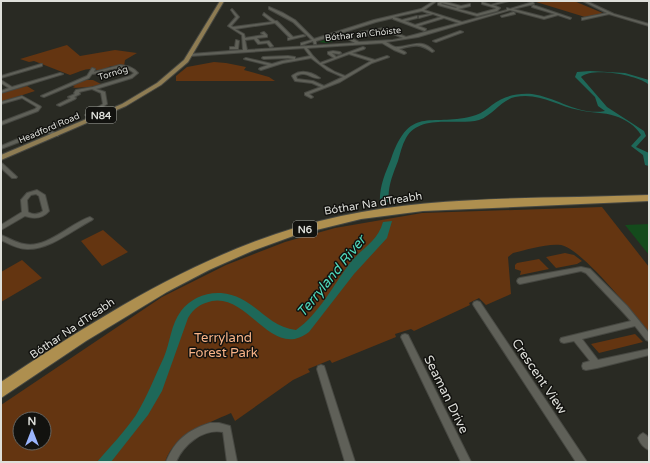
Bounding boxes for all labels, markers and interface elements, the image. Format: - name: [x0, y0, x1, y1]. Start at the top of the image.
- street label: Bóthar an Chóiste: [324, 25, 402, 44]
- street label: Tornóg: [97, 64, 129, 83]
- road number: N84: [86, 107, 116, 123]
- street label: Headford Road: [17, 111, 81, 146]
- street label: Bóthar Na dTreabh: [323, 189, 423, 218]
- road number: N6: [293, 221, 317, 237]
- water label: Terryland River: [293, 231, 371, 321]
- street label: Bóthar Na dTreabh: [28, 295, 117, 362]
- park label: Terryland Forest Park: [188, 330, 258, 361]
- street label: Crescent View: [508, 336, 570, 417]
- street label: Seaman Drive: [420, 353, 472, 436]
- north arrow: [12, 411, 52, 451]
- text: N: [28, 415, 36, 428]

